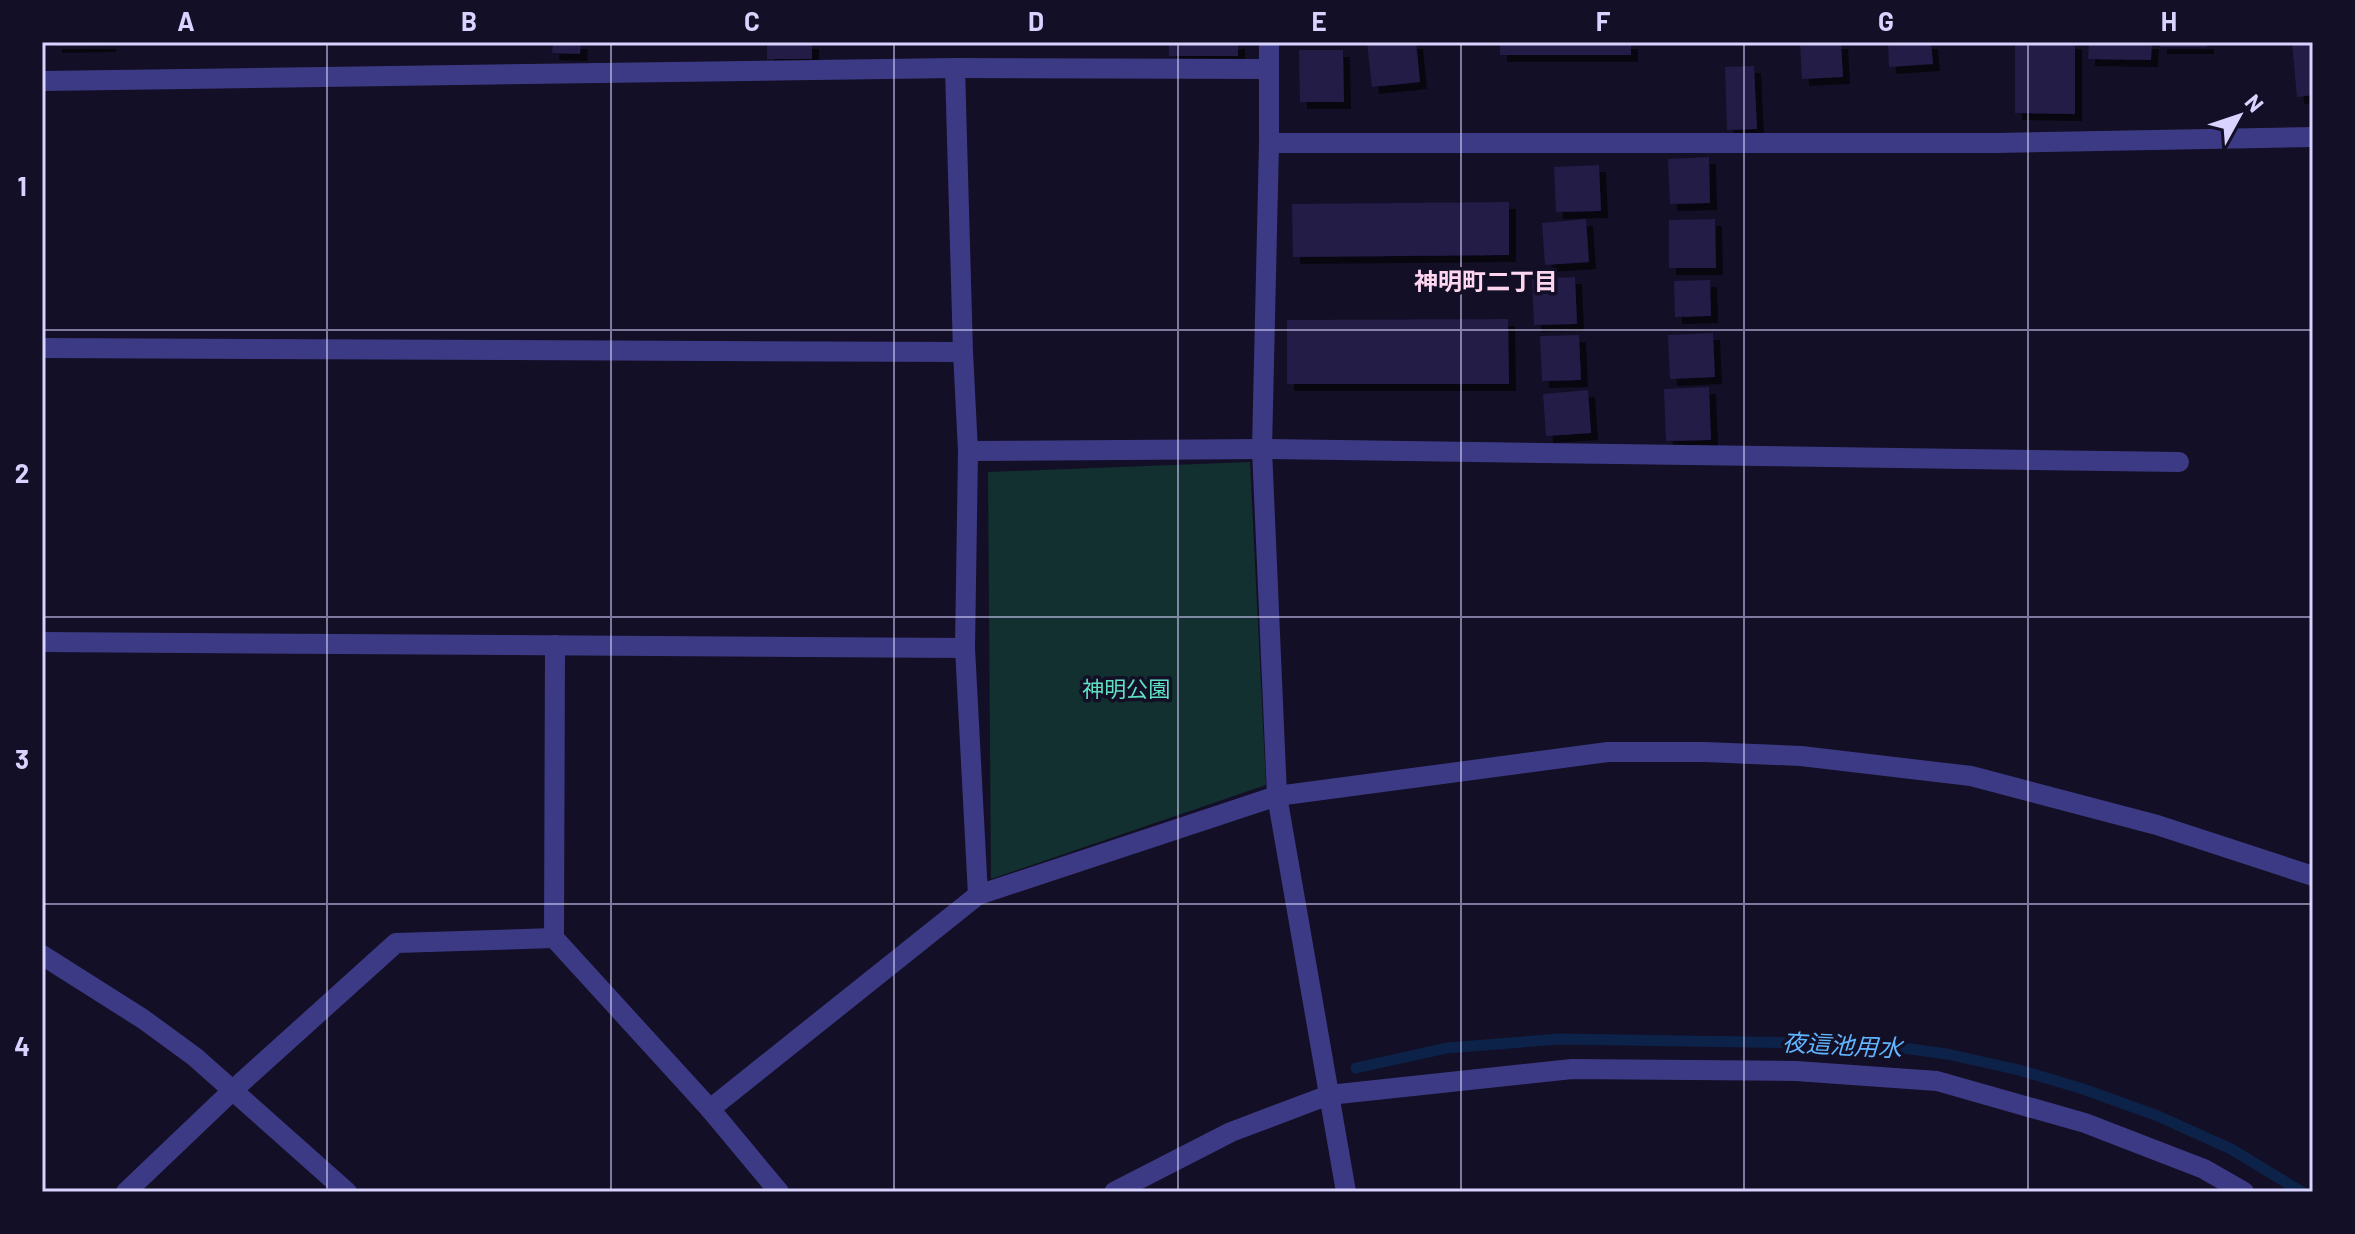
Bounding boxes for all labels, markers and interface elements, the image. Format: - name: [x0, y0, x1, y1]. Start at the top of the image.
- text: A: [177, 5, 195, 36]
- text: B: [461, 5, 477, 36]
- text: C: [744, 5, 760, 36]
- text: D: [1028, 5, 1044, 36]
- text: E: [1311, 5, 1327, 36]
- text: F: [1596, 5, 1611, 36]
- text: G: [1878, 5, 1894, 36]
- text: H: [2161, 5, 2177, 36]
- north arrow: [2199, 76, 2279, 156]
- text: N: [2240, 89, 2270, 116]
- text: 1: [17, 170, 27, 201]
- district label: 神明町二丁目: [1414, 266, 1558, 295]
- text: 2: [15, 457, 29, 488]
- park label: 神明公園: [1082, 675, 1170, 701]
- text: 3: [15, 743, 29, 774]
- water label: 夜這池用水: [1781, 1027, 1906, 1062]
- text: 4: [14, 1030, 30, 1061]

